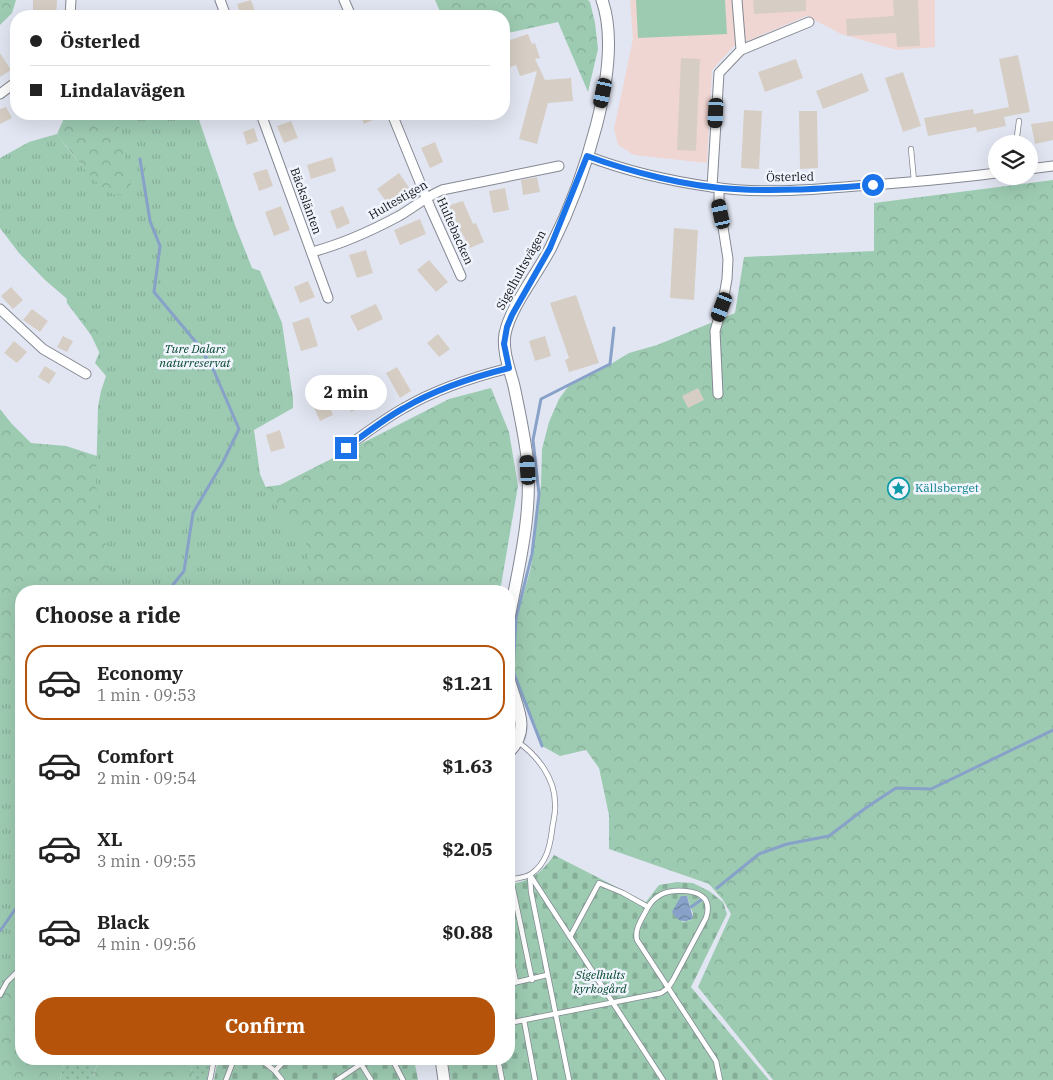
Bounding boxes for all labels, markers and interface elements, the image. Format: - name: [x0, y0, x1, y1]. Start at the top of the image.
- text: Österled: [60, 29, 140, 53]
- car: [592, 77, 613, 109]
- text: Lindalavägen: [60, 78, 185, 102]
- car: [707, 98, 724, 128]
- map controls: [988, 135, 1038, 185]
- button: layers: [988, 135, 1038, 185]
- street label: Bäckslänten: [287, 165, 326, 236]
- street label: Österled: [766, 169, 814, 184]
- route start: [862, 174, 884, 196]
- street label: Hultestigen: [366, 177, 430, 222]
- street label: Hultebacken: [434, 195, 477, 267]
- car: [710, 198, 731, 230]
- street label: Sigelhultsvägen: [492, 227, 549, 312]
- car: [709, 290, 734, 324]
- park label: Ture Dalars naturreservat: [159, 341, 231, 370]
- callout: 2 min: [305, 376, 387, 410]
- text: 2 min: [324, 382, 368, 402]
- route end: [335, 437, 357, 459]
- car: [519, 455, 536, 485]
- place icon: Källsberget: [887, 476, 911, 500]
- place label: Källsberget: [915, 480, 979, 495]
- text: Choose a ride: [35, 600, 181, 629]
- icon: car: [37, 660, 82, 705]
- text: Economy: [97, 661, 183, 685]
- text: $1.21: [442, 671, 493, 695]
- text: 1 min · 09:53: [97, 685, 196, 705]
- icon: car: [37, 743, 82, 788]
- text: Comfort: [97, 744, 174, 768]
- text: $1.63: [442, 754, 493, 778]
- text: 2 min · 09:54: [97, 768, 196, 788]
- icon: car: [37, 826, 82, 871]
- text: XL: [97, 827, 123, 851]
- text: $2.05: [442, 837, 493, 861]
- text: 3 min · 09:55: [97, 851, 196, 871]
- icon: car: [37, 909, 82, 954]
- text: Black: [97, 910, 149, 934]
- text: $0.88: [442, 920, 493, 944]
- text: 4 min · 09:56: [97, 934, 196, 954]
- park label: Sigelhults kyrkogård: [573, 967, 627, 996]
- button: Confirm: [35, 997, 495, 1055]

